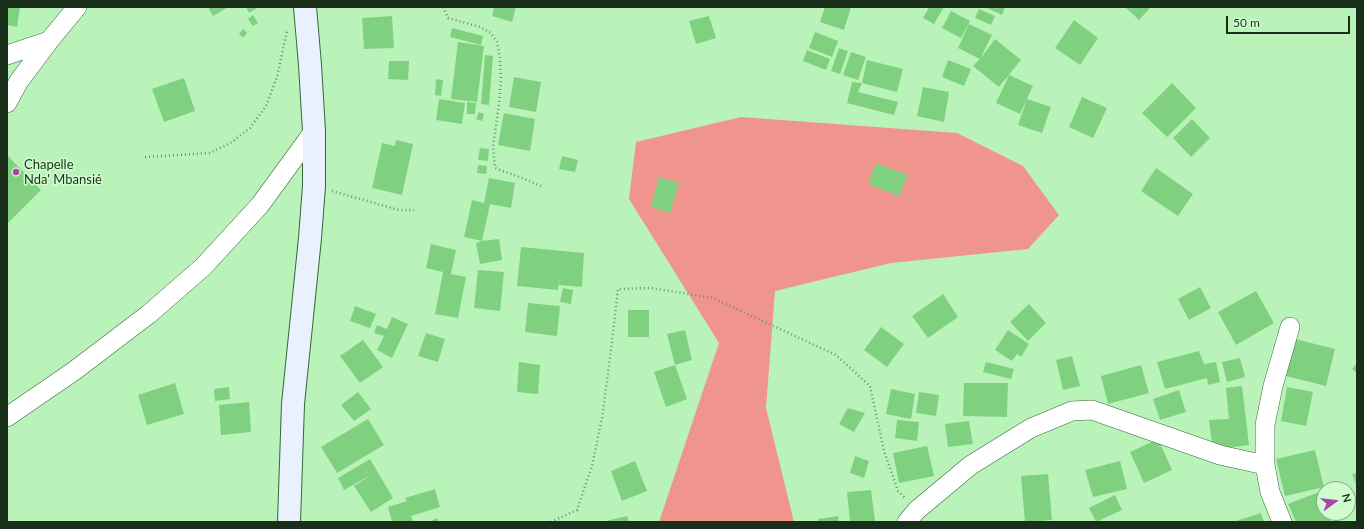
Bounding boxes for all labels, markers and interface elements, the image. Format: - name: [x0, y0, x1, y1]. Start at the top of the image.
- scale bar: [1228, 8, 1352, 34]
- text: 50 m: [1233, 15, 1260, 30]
- place label: Chapelle Nda' Mbansié: [24, 157, 102, 188]
- marker: Chapelle Nda' Mbansié: [11, 167, 21, 177]
- north arrow: [1316, 481, 1356, 521]
- text: N: [1340, 492, 1354, 504]

